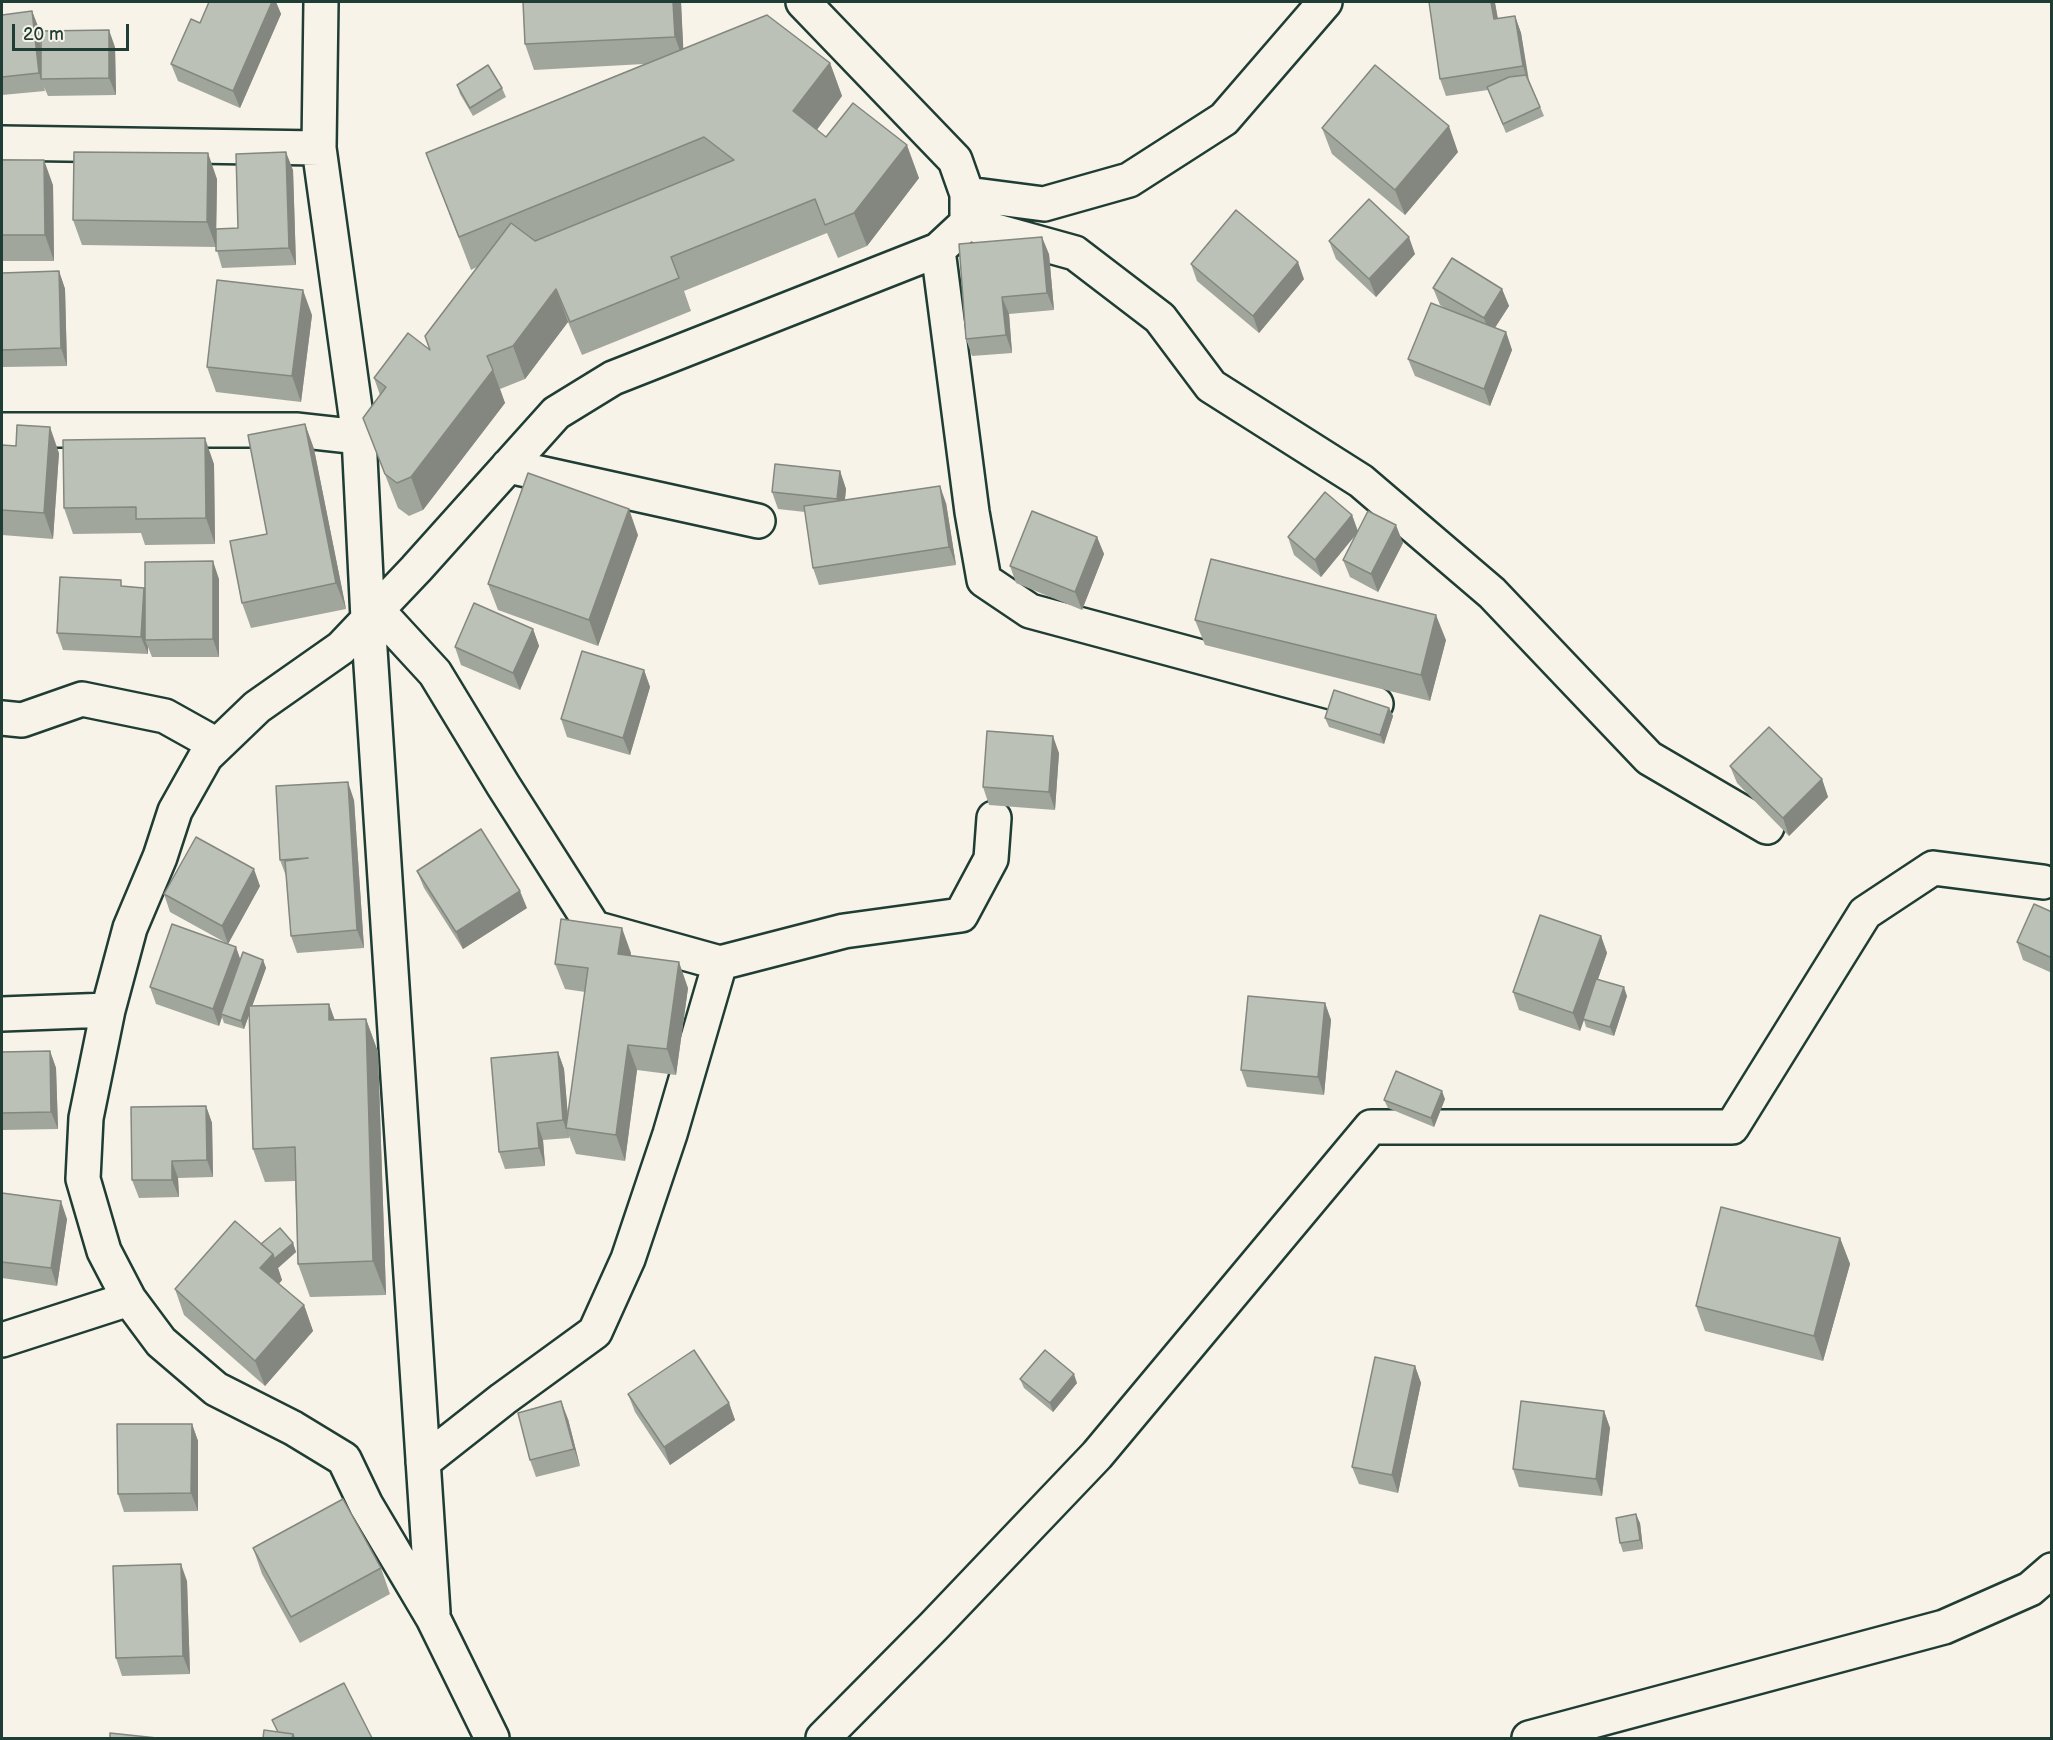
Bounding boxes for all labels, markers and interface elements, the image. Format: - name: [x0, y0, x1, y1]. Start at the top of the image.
- scale bar: [15, 12, 132, 50]
- text: 20 m: [23, 24, 64, 45]

